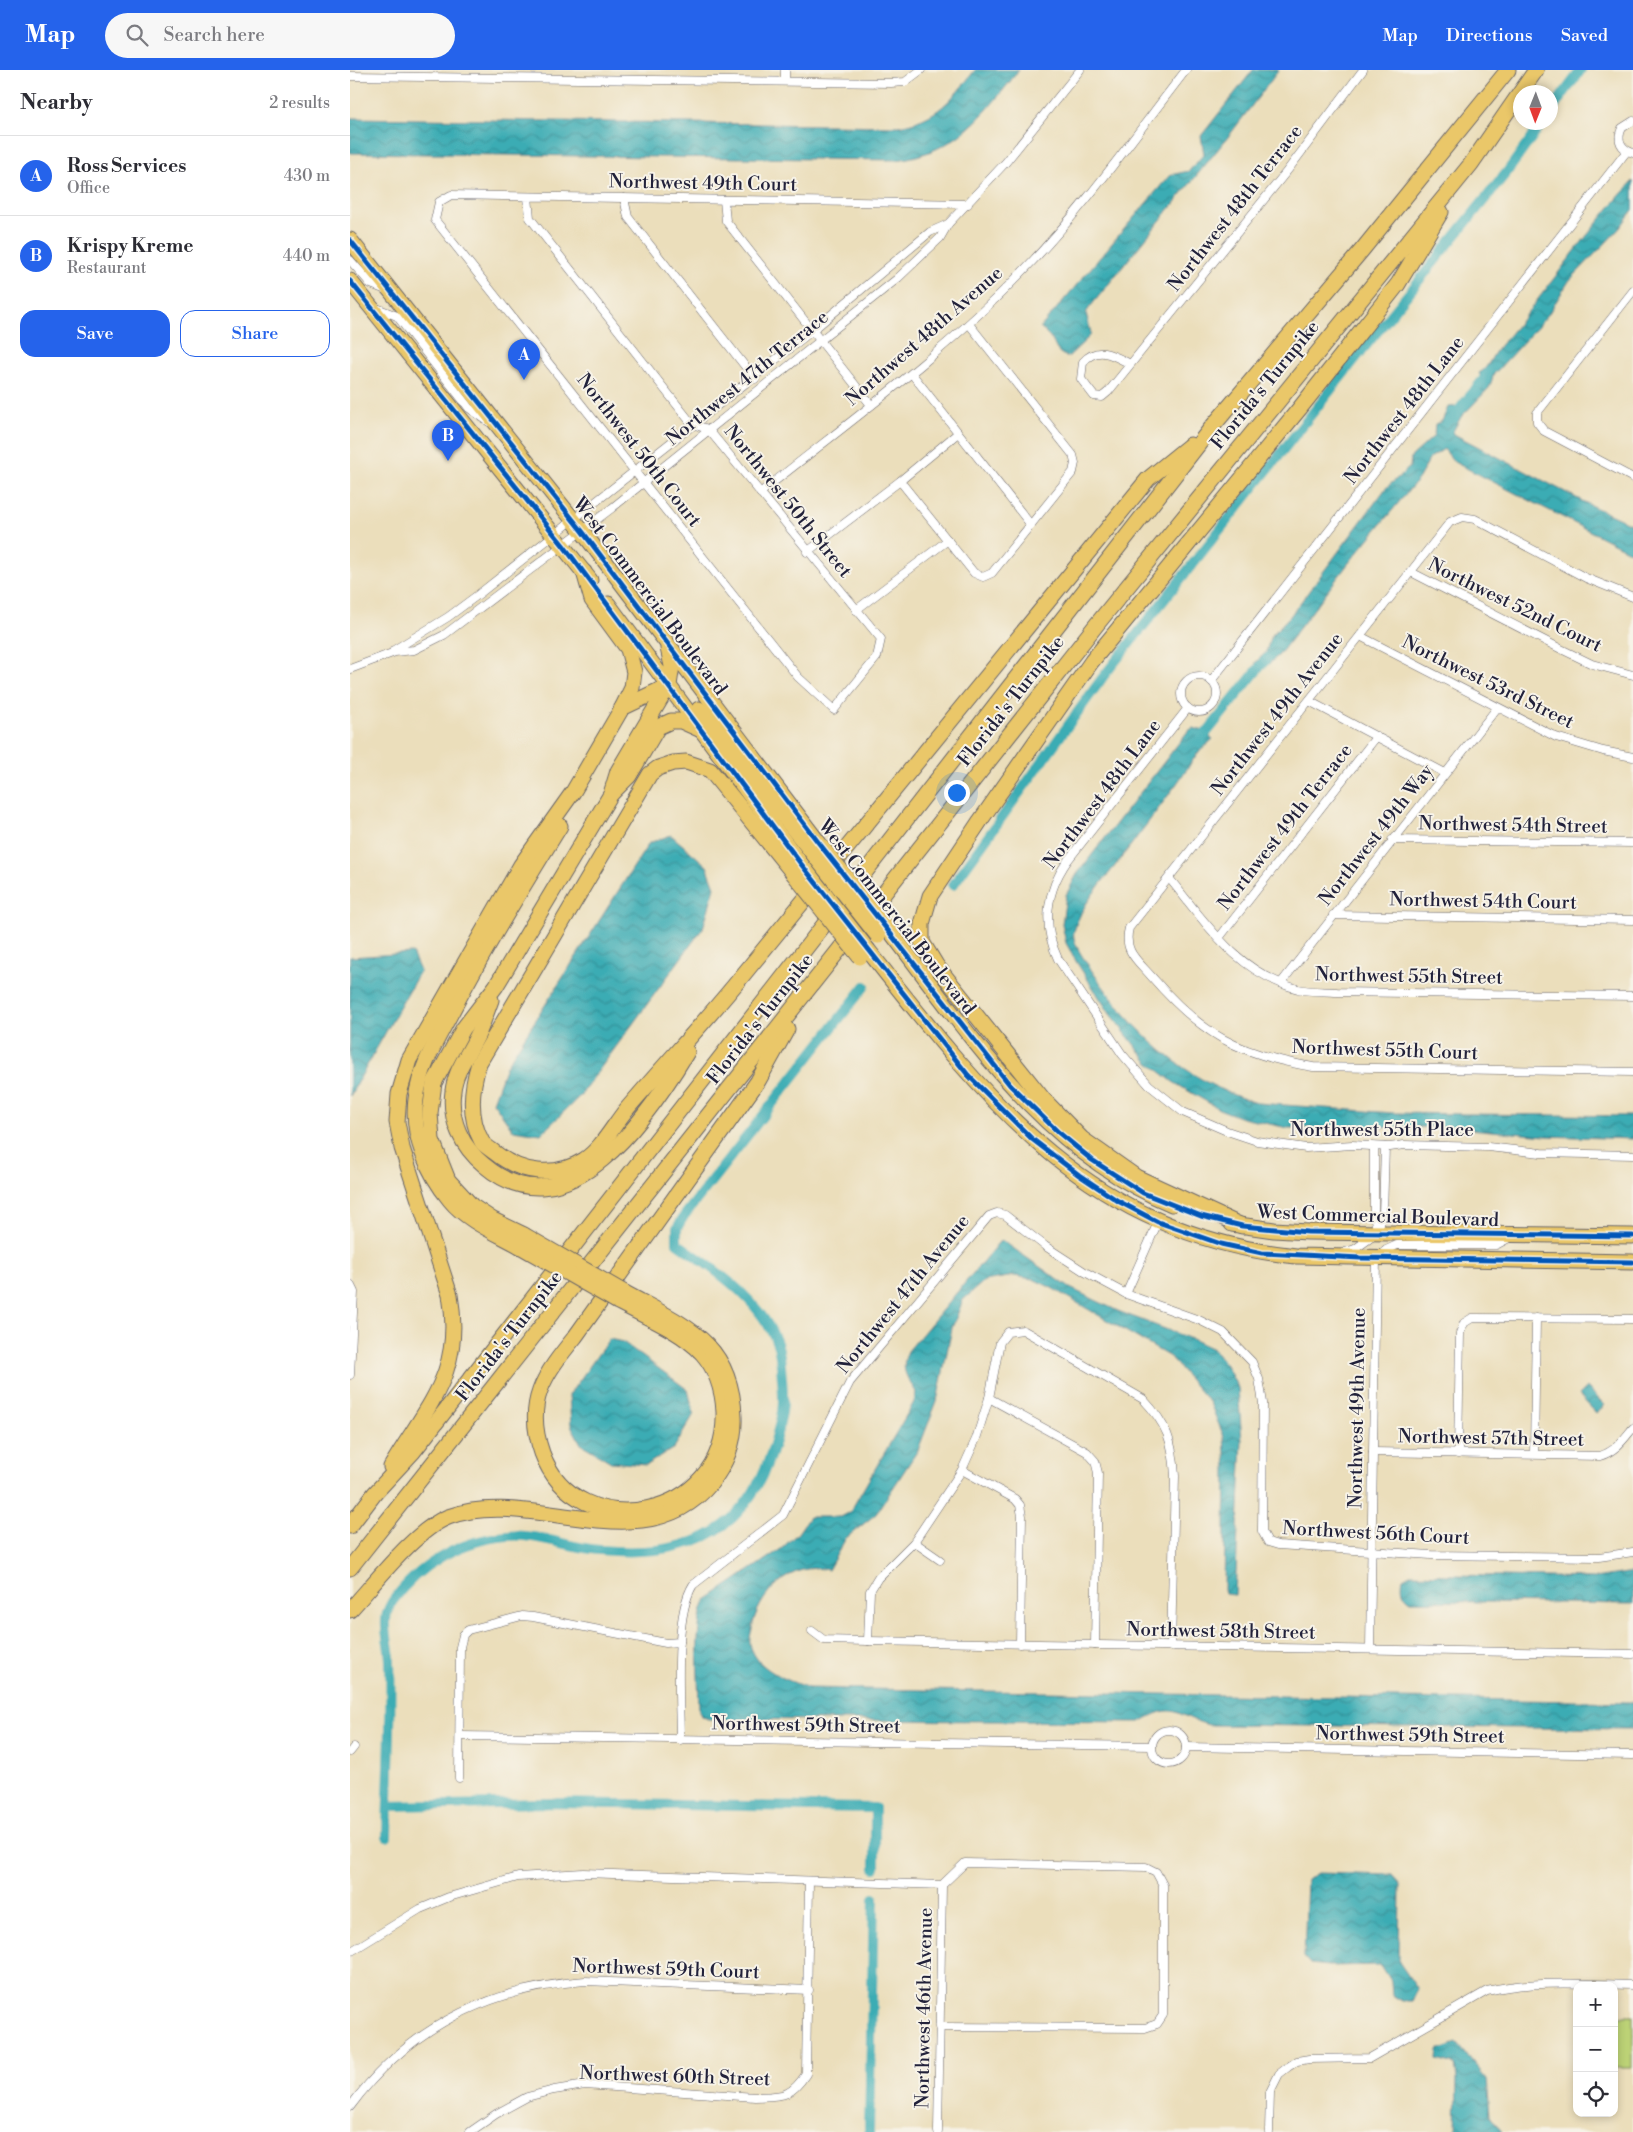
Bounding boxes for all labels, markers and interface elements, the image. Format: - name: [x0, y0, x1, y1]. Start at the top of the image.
- search box: [105, 13, 455, 58]
- text: Map: [25, 20, 75, 50]
- icon: search: [123, 21, 151, 49]
- text: Search here: [163, 23, 265, 47]
- text: Map: [1382, 24, 1418, 47]
- text: Directions: [1446, 24, 1533, 47]
- text: Saved: [1561, 24, 1608, 47]
- north arrow: [1513, 85, 1558, 130]
- text: Nearby: [20, 90, 93, 116]
- text: 2 results: [269, 93, 330, 113]
- street label: Northwest 48th Terrace: [1162, 120, 1308, 296]
- text: Ross Services: [67, 154, 186, 178]
- text: A: [30, 166, 42, 186]
- text: 430 m: [284, 166, 330, 186]
- street label: Northwest 49th Court: [609, 169, 798, 197]
- text: Office: [67, 178, 110, 198]
- text: Krispy Kreme: [67, 234, 194, 258]
- text: B: [30, 246, 42, 266]
- text: 440 m: [283, 246, 330, 266]
- text: Restaurant: [67, 258, 146, 278]
- street label: Northwest 48th Avenue: [840, 261, 1008, 411]
- street label: Northwest 47th Terrace: [661, 305, 833, 451]
- button: Save: [20, 310, 170, 357]
- button: Share: [180, 310, 330, 357]
- street label: Florida's Turnpike: [1205, 315, 1325, 455]
- street label: Northwest 48th Lane: [1339, 331, 1469, 489]
- pin: A: [508, 339, 540, 380]
- street label: Northwest 50th Court: [572, 368, 707, 532]
- pin: B: [432, 420, 464, 461]
- street label: Northwest 50th Street: [719, 420, 857, 583]
- street label: West Commercial Boulevard: [567, 491, 733, 700]
- street label: Northwest 52nd Court: [1424, 552, 1606, 658]
- street label: Northwest 49th Avenue: [1206, 627, 1348, 801]
- street label: Northwest 53rd Street: [1398, 630, 1578, 734]
- street label: Florida's Turnpike: [952, 631, 1070, 771]
- street label: Northwest 48th Lane: [1038, 714, 1166, 874]
- street label: Northwest 49th Terrace: [1212, 739, 1358, 915]
- street label: Northwest 49th Way: [1313, 759, 1439, 911]
- your location: [944, 780, 970, 806]
- street label: Northwest 54th Street: [1418, 811, 1608, 839]
- street label: West Commercial Boulevard: [812, 813, 981, 1020]
- street label: Northwest 54th Court: [1389, 887, 1577, 915]
- street label: Florida's Turnpike: [701, 949, 819, 1089]
- street label: Northwest 55th Street: [1315, 962, 1503, 990]
- street label: Northwest 55th Court: [1291, 1035, 1479, 1065]
- street label: Northwest 55th Place: [1290, 1118, 1474, 1142]
- street label: West Commercial Boulevard: [1256, 1200, 1500, 1232]
- street label: Northwest 47th Avenue: [831, 1209, 975, 1379]
- street label: Florida's Turnpike: [450, 1266, 568, 1406]
- street label: Northwest 49th Avenue: [1343, 1307, 1371, 1509]
- street label: Northwest 57th Street: [1398, 1424, 1585, 1452]
- street label: Northwest 56th Court: [1282, 1516, 1470, 1550]
- street label: Northwest 58th Street: [1126, 1617, 1316, 1645]
- street label: Northwest 59th Street: [711, 1711, 901, 1739]
- street label: Northwest 59th Street: [1315, 1721, 1505, 1749]
- street label: Northwest 46th Avenue: [910, 1907, 938, 2109]
- street label: Northwest 59th Court: [572, 1954, 760, 1984]
- map controls: [1573, 1982, 1618, 2117]
- button: +: [1573, 1982, 1618, 2027]
- button: −: [1573, 2027, 1618, 2072]
- street label: Northwest 60th Street: [579, 2061, 771, 2091]
- button: locate: [1573, 2072, 1618, 2117]

